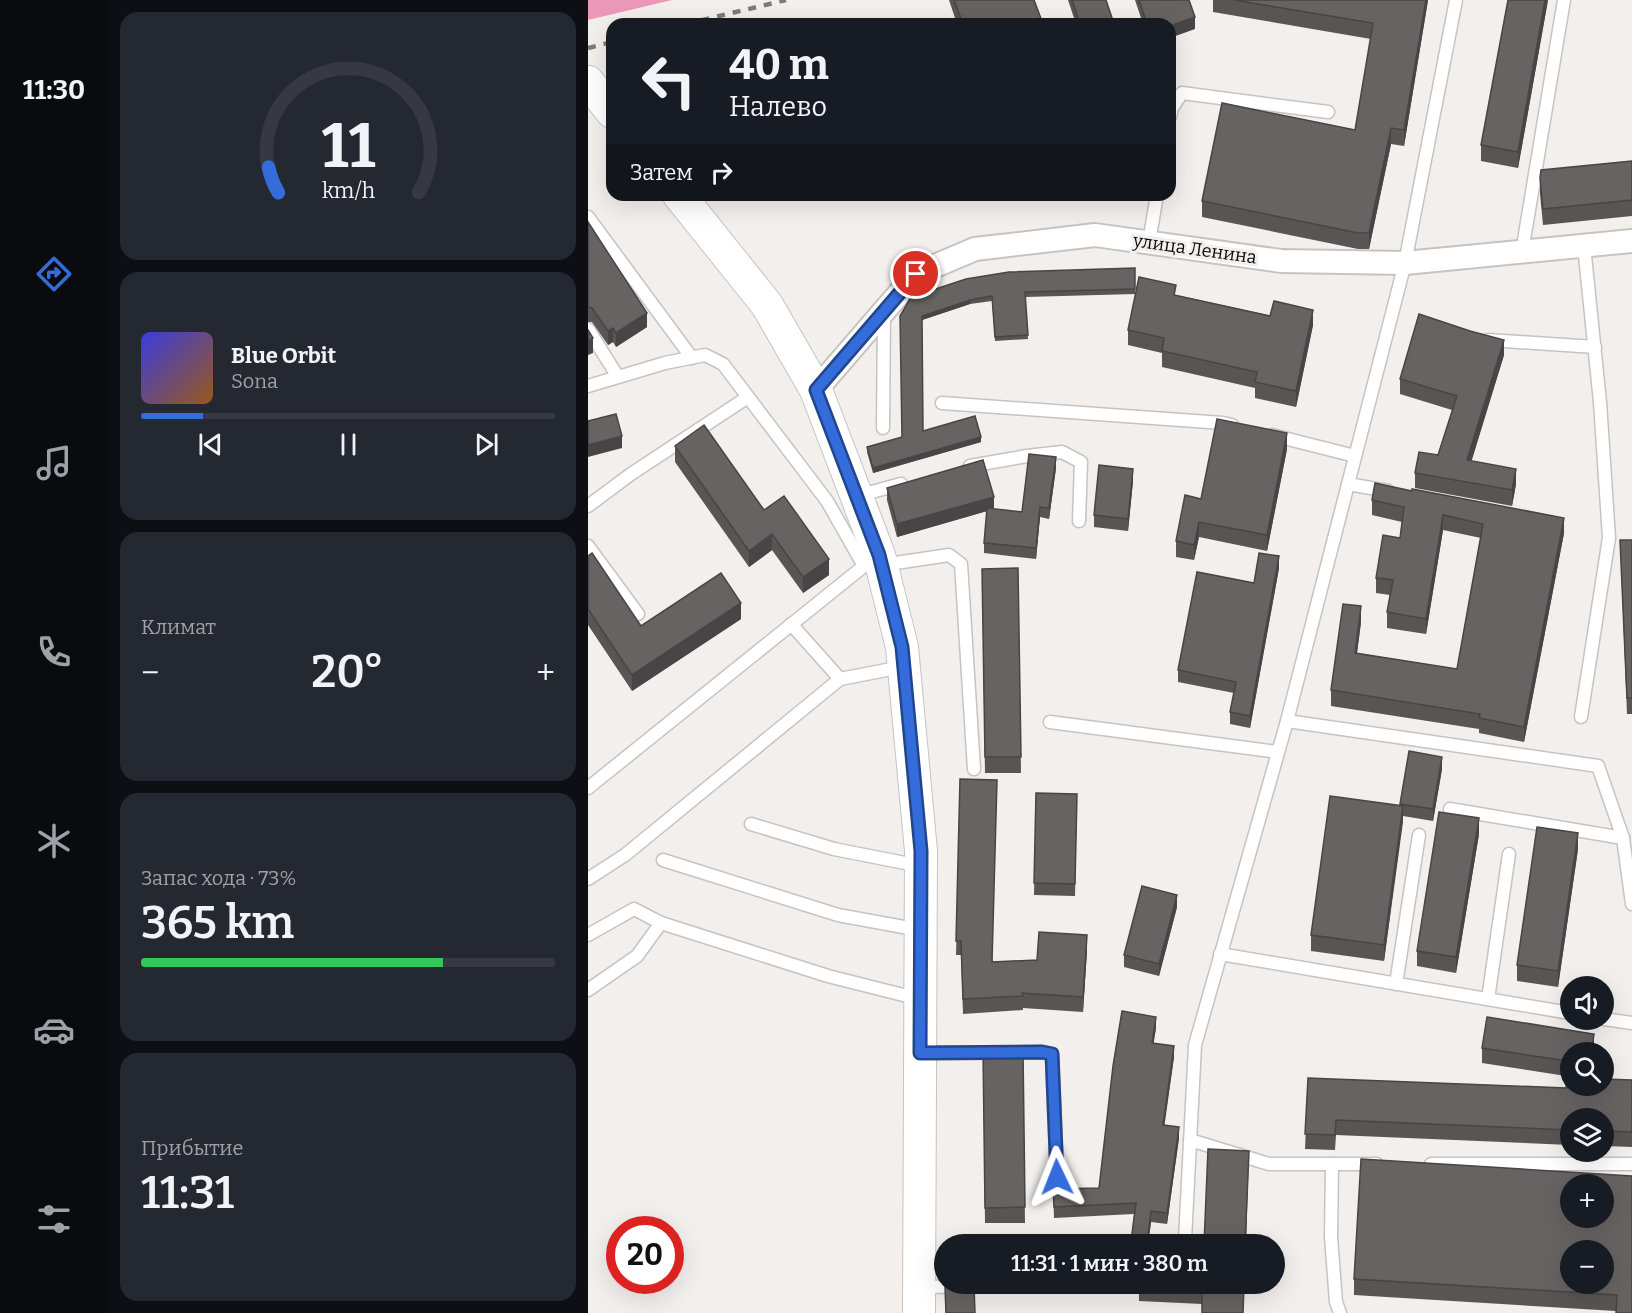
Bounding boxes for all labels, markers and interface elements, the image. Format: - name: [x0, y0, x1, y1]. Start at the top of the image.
- text: 40 m: [729, 40, 829, 90]
- icon: left: [630, 42, 708, 120]
- text: 11:30: [23, 74, 85, 106]
- text: Налево: [729, 91, 827, 123]
- text: 11: [321, 109, 375, 184]
- icon: right: [705, 156, 738, 189]
- text: Затем: [630, 159, 693, 186]
- text: km/h: [321, 178, 375, 204]
- street label: улица Ленина: [1131, 229, 1258, 269]
- pin: [890, 248, 941, 299]
- icon: directions: [33, 253, 75, 295]
- icon: arrive: [899, 257, 932, 290]
- text: Blue Orbit: [231, 342, 336, 369]
- text: Sona: [231, 369, 278, 393]
- icon: previous: [194, 428, 227, 461]
- icon: pause: [332, 428, 365, 461]
- icon: next: [470, 428, 503, 461]
- icon: music: [33, 442, 75, 484]
- text: Климат: [141, 615, 216, 639]
- icon: phone: [33, 631, 75, 673]
- text: 20°: [311, 645, 384, 699]
- text: −: [141, 653, 159, 693]
- text: +: [536, 653, 555, 693]
- icon: climate: [33, 820, 75, 862]
- text: Запас хода · 73%: [141, 866, 296, 890]
- text: 365 km: [141, 896, 294, 950]
- map controls: [1560, 976, 1614, 1294]
- button: sound: [1560, 976, 1614, 1030]
- icon: car: [33, 1009, 75, 1051]
- button: search: [1560, 1042, 1614, 1096]
- button: layers: [1560, 1108, 1614, 1162]
- text: Прибытие: [141, 1136, 243, 1160]
- position arrow: [1025, 1145, 1089, 1209]
- text: 11:31: [141, 1166, 234, 1220]
- button: +: [1560, 1174, 1614, 1228]
- icon: filters: [33, 1198, 75, 1240]
- speed limit sign: 20: [606, 1216, 684, 1294]
- button: −: [1560, 1240, 1614, 1294]
- text: 11:31 · 1 мин · 380 m: [1011, 1250, 1208, 1277]

